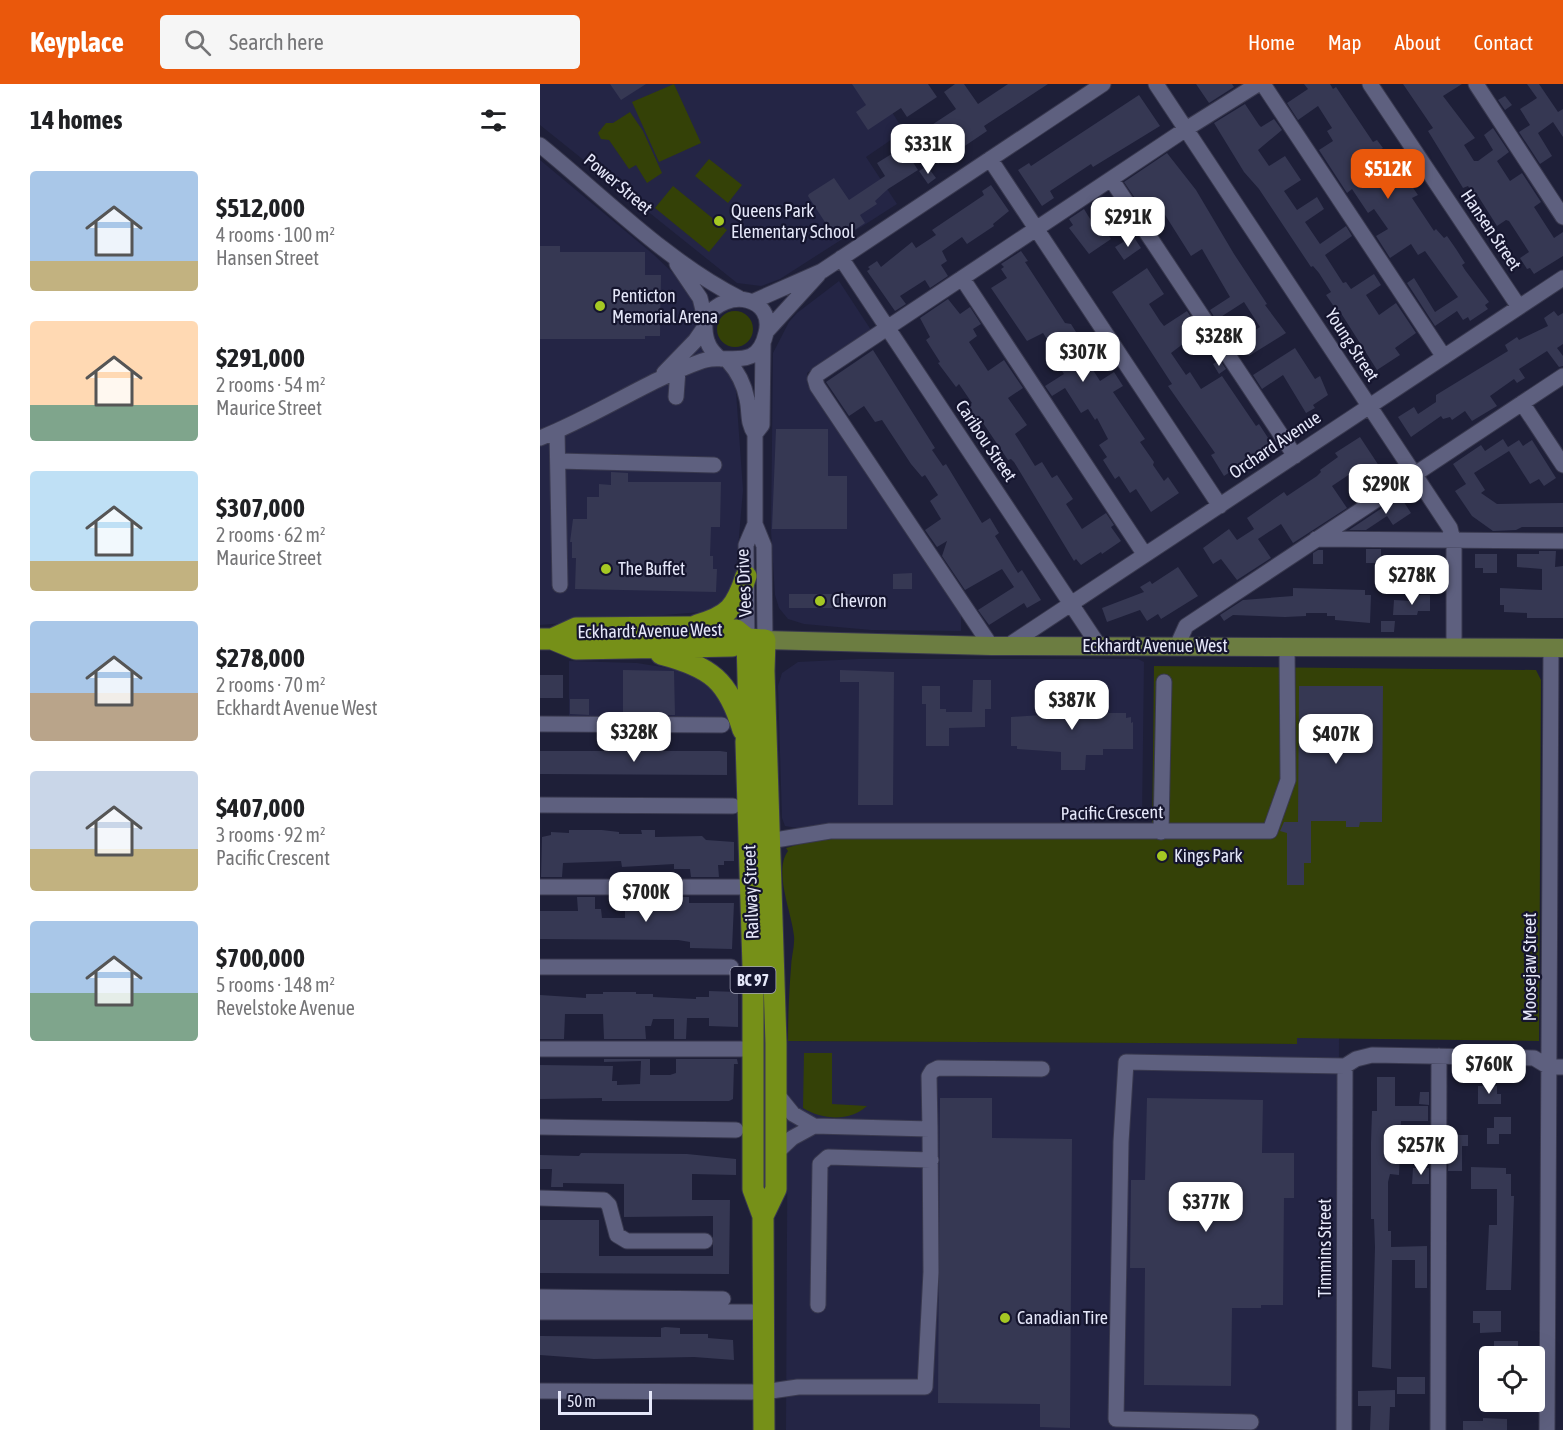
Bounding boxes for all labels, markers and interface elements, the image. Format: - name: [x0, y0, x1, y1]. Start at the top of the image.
- search box: [160, 15, 580, 69]
- text: Keyplace: [30, 26, 124, 58]
- icon: search: [181, 26, 214, 59]
- text: Search here: [229, 29, 324, 55]
- text: Home: [1248, 30, 1295, 54]
- text: Map: [1328, 30, 1362, 54]
- text: About: [1395, 30, 1441, 54]
- text: Contact: [1474, 30, 1533, 54]
- icon: filters: [477, 104, 510, 137]
- text: 14 homes: [30, 105, 123, 135]
- pin: $331K: [886, 124, 970, 175]
- text: $331K: [905, 132, 951, 155]
- street label: Power Street: [580, 149, 657, 218]
- pin: $512K: [1346, 149, 1430, 200]
- text: $512K: [1365, 157, 1411, 180]
- street label: Hansen Street: [1457, 185, 1526, 274]
- text: $512,000: [216, 193, 305, 223]
- icon: home: [78, 195, 150, 267]
- pin: $291K: [1086, 197, 1170, 248]
- place label: Queens Park Elementary School: [731, 200, 855, 242]
- text: $291K: [1105, 205, 1151, 228]
- marker: Queens Park Elementary School: [712, 214, 726, 228]
- text: 4 rooms · 100 m²: [216, 223, 335, 246]
- text: Hansen Street: [216, 246, 319, 269]
- place label: Penticton Memorial Arena: [612, 285, 718, 327]
- marker: Penticton Memorial Arena: [593, 299, 607, 313]
- street label: Young Street: [1321, 304, 1384, 385]
- pin: $328K: [1177, 316, 1261, 367]
- text: $328K: [1196, 324, 1242, 347]
- pin: $307K: [1041, 332, 1125, 383]
- text: $307K: [1060, 340, 1106, 363]
- text: $291,000: [216, 343, 305, 373]
- icon: home: [78, 345, 150, 417]
- text: 2 rooms · 54 m²: [216, 373, 326, 396]
- text: Maurice Street: [216, 396, 322, 419]
- street label: Caribou Street: [952, 396, 1021, 485]
- street label: Orchard Avenue: [1225, 406, 1324, 483]
- pin: $290K: [1344, 464, 1428, 515]
- text: $290K: [1363, 472, 1409, 495]
- text: $307,000: [216, 493, 305, 523]
- icon: home: [78, 495, 150, 567]
- text: 2 rooms · 62 m²: [216, 523, 326, 546]
- text: Maurice Street: [216, 546, 322, 569]
- street label: Vees Drive: [731, 548, 756, 618]
- pin: $278K: [1370, 555, 1454, 606]
- place label: The Buffet: [618, 558, 685, 579]
- marker: The Buffet: [599, 562, 613, 576]
- text: $278K: [1389, 563, 1435, 586]
- place label: Chevron: [832, 590, 887, 611]
- marker: Chevron: [813, 594, 827, 608]
- street label: Eckhardt Avenue West: [577, 619, 723, 642]
- street label: Eckhardt Avenue West: [1082, 635, 1228, 656]
- text: $278,000: [216, 643, 305, 673]
- icon: home: [78, 645, 150, 717]
- text: 2 rooms · 70 m²: [216, 673, 326, 696]
- pin: $387K: [1030, 680, 1114, 731]
- text: $387K: [1049, 688, 1095, 711]
- text: Eckhardt Avenue West: [216, 696, 378, 719]
- pin: $328K: [592, 712, 676, 763]
- pin: $407K: [1294, 714, 1378, 765]
- text: $328K: [611, 720, 657, 743]
- text: $407K: [1313, 722, 1359, 745]
- text: $407,000: [216, 793, 305, 823]
- icon: home: [78, 795, 150, 867]
- street label: Pacific Crescent: [1061, 801, 1163, 824]
- text: 3 rooms · 92 m²: [216, 823, 326, 846]
- street label: Railway Street: [738, 844, 763, 940]
- place label: Kings Park: [1174, 845, 1242, 866]
- text: Pacific Crescent: [216, 846, 330, 869]
- marker: Kings Park: [1155, 849, 1169, 863]
- pin: $700K: [604, 872, 688, 923]
- text: $700K: [623, 880, 669, 903]
- street label: Moosejaw Street: [1519, 913, 1540, 1021]
- text: $700,000: [216, 943, 305, 973]
- icon: home: [78, 945, 150, 1017]
- road number: BC 97: [730, 967, 776, 993]
- text: 5 rooms · 148 m²: [216, 973, 335, 996]
- text: Revelstoke Avenue: [216, 996, 355, 1019]
- pin: $760K: [1447, 1044, 1531, 1095]
- text: $760K: [1466, 1052, 1512, 1075]
- pin: $257K: [1379, 1125, 1463, 1176]
- text: $257K: [1398, 1133, 1444, 1156]
- pin: $377K: [1164, 1182, 1248, 1233]
- text: $377K: [1183, 1190, 1229, 1213]
- street label: Timmins Street: [1314, 1199, 1335, 1297]
- place label: Canadian Tire: [1017, 1307, 1108, 1328]
- marker: Canadian Tire: [998, 1311, 1012, 1325]
- map controls: [1479, 1346, 1545, 1412]
- button: locate: [1479, 1346, 1545, 1412]
- scale bar: [558, 1388, 652, 1416]
- text: 50 m: [567, 1392, 596, 1410]

